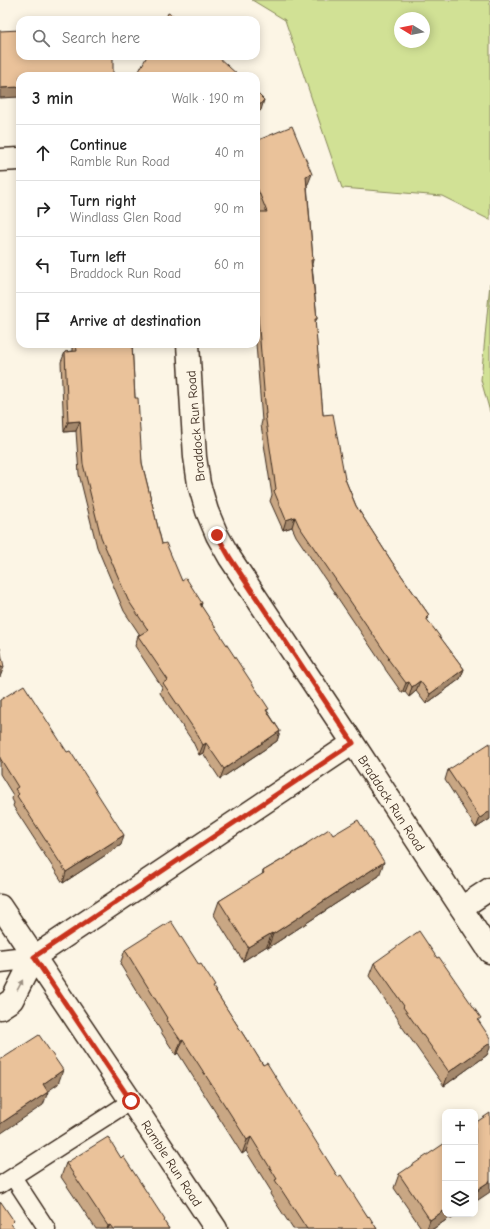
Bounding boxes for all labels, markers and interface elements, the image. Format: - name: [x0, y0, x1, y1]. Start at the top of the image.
- north arrow: [394, 12, 430, 48]
- search box: [16, 16, 260, 60]
- icon: search: [30, 27, 52, 49]
- text: Search here: [62, 29, 140, 47]
- text: 3 min: [32, 89, 73, 108]
- text: Walk · 190 m: [172, 91, 244, 106]
- text: Continue: [70, 136, 127, 154]
- icon: ahead: [32, 142, 54, 164]
- text: 40 m: [215, 145, 244, 160]
- text: Ramble Run Road: [70, 154, 170, 169]
- text: Turn right: [70, 192, 136, 210]
- icon: right: [32, 198, 54, 220]
- text: 90 m: [214, 201, 244, 216]
- text: Windlass Glen Road: [70, 210, 181, 225]
- text: Turn left: [70, 248, 126, 266]
- icon: left: [32, 254, 54, 276]
- text: 60 m: [214, 257, 244, 272]
- text: Braddock Run Road: [70, 266, 181, 281]
- icon: arrive: [32, 310, 54, 332]
- text: Arrive at destination: [70, 312, 201, 330]
- street label: Braddock Run Road: [183, 370, 208, 482]
- route end: [208, 526, 226, 544]
- street label: Braddock Run Road: [355, 753, 428, 854]
- one-way arrow: [16, 979, 23, 990]
- route start: [122, 1092, 140, 1110]
- map controls: [442, 1109, 478, 1217]
- button: +: [442, 1109, 478, 1145]
- street label: Ramble Run Road: [138, 1117, 205, 1209]
- button: −: [442, 1145, 478, 1181]
- button: layers: [442, 1181, 478, 1217]

